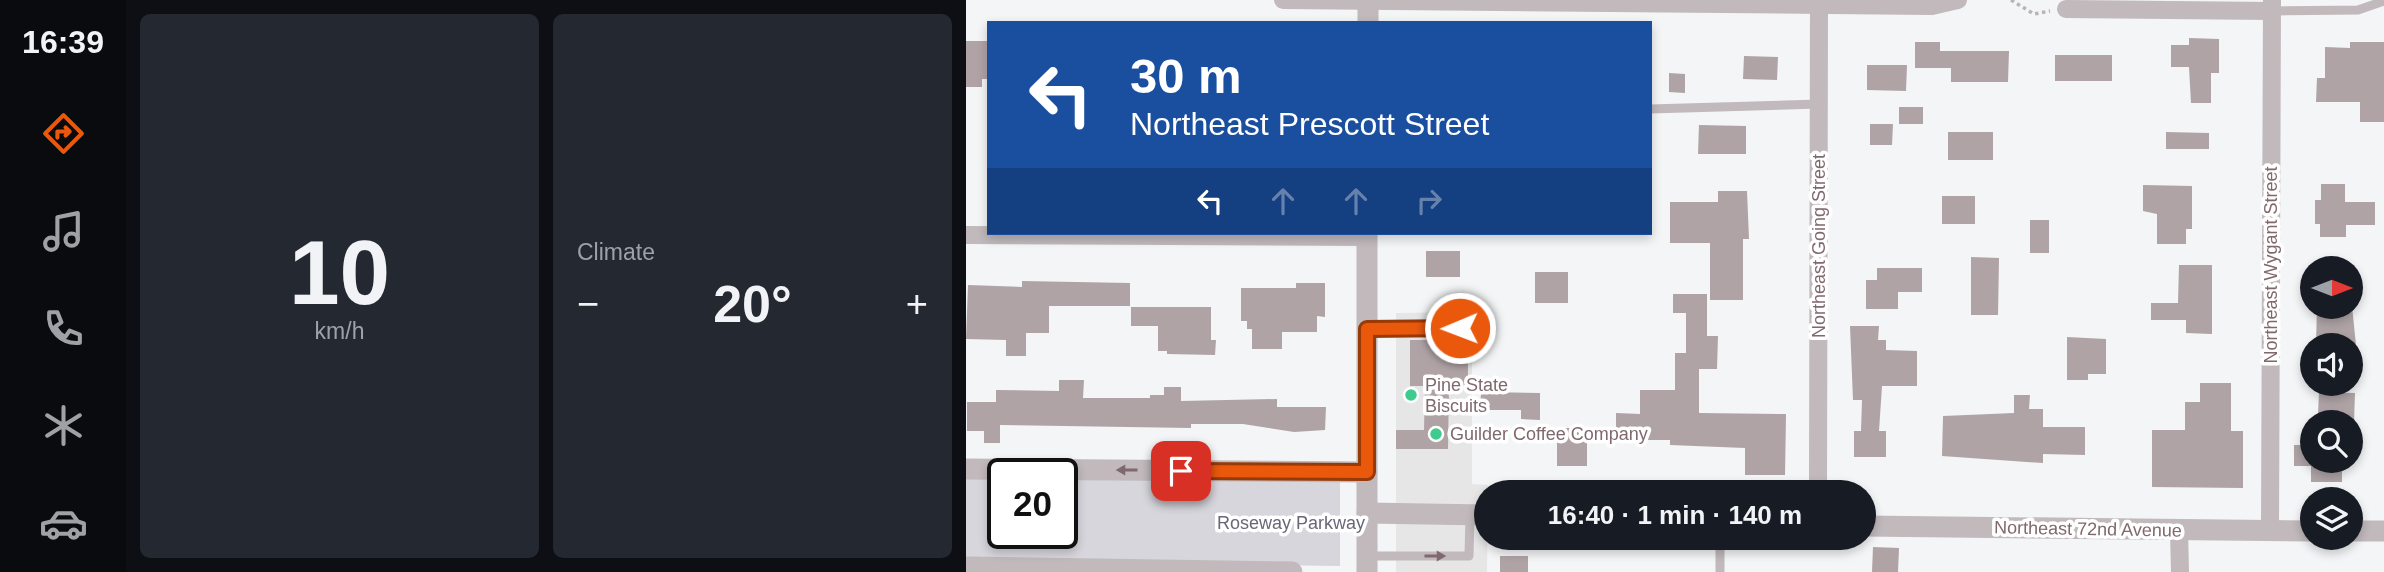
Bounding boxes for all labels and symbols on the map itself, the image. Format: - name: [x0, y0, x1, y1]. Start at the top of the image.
- street label: Northeast Going Street: [1809, 154, 1829, 338]
- street label: Northeast Wygant Street: [2261, 167, 2281, 363]
- north arrow: [2300, 256, 2362, 318]
- position arrow: [1423, 291, 1497, 365]
- place label: Pine State Biscuits: [1425, 375, 1508, 416]
- marker: Pine State Biscuits: [1403, 387, 1419, 403]
- place label: Guilder Coffee Company: [1450, 424, 1648, 444]
- marker: Guilder Coffee Company: [1428, 426, 1444, 442]
- pin: [1151, 441, 1211, 501]
- speed limit sign: 20: [987, 458, 1078, 549]
- one-way arrow: [1116, 464, 1138, 476]
- park label: Roseway Parkway: [1217, 513, 1365, 533]
- street label: Northeast 72nd Avenue: [1994, 517, 2182, 541]
- one-way arrow: [1424, 550, 1446, 562]

